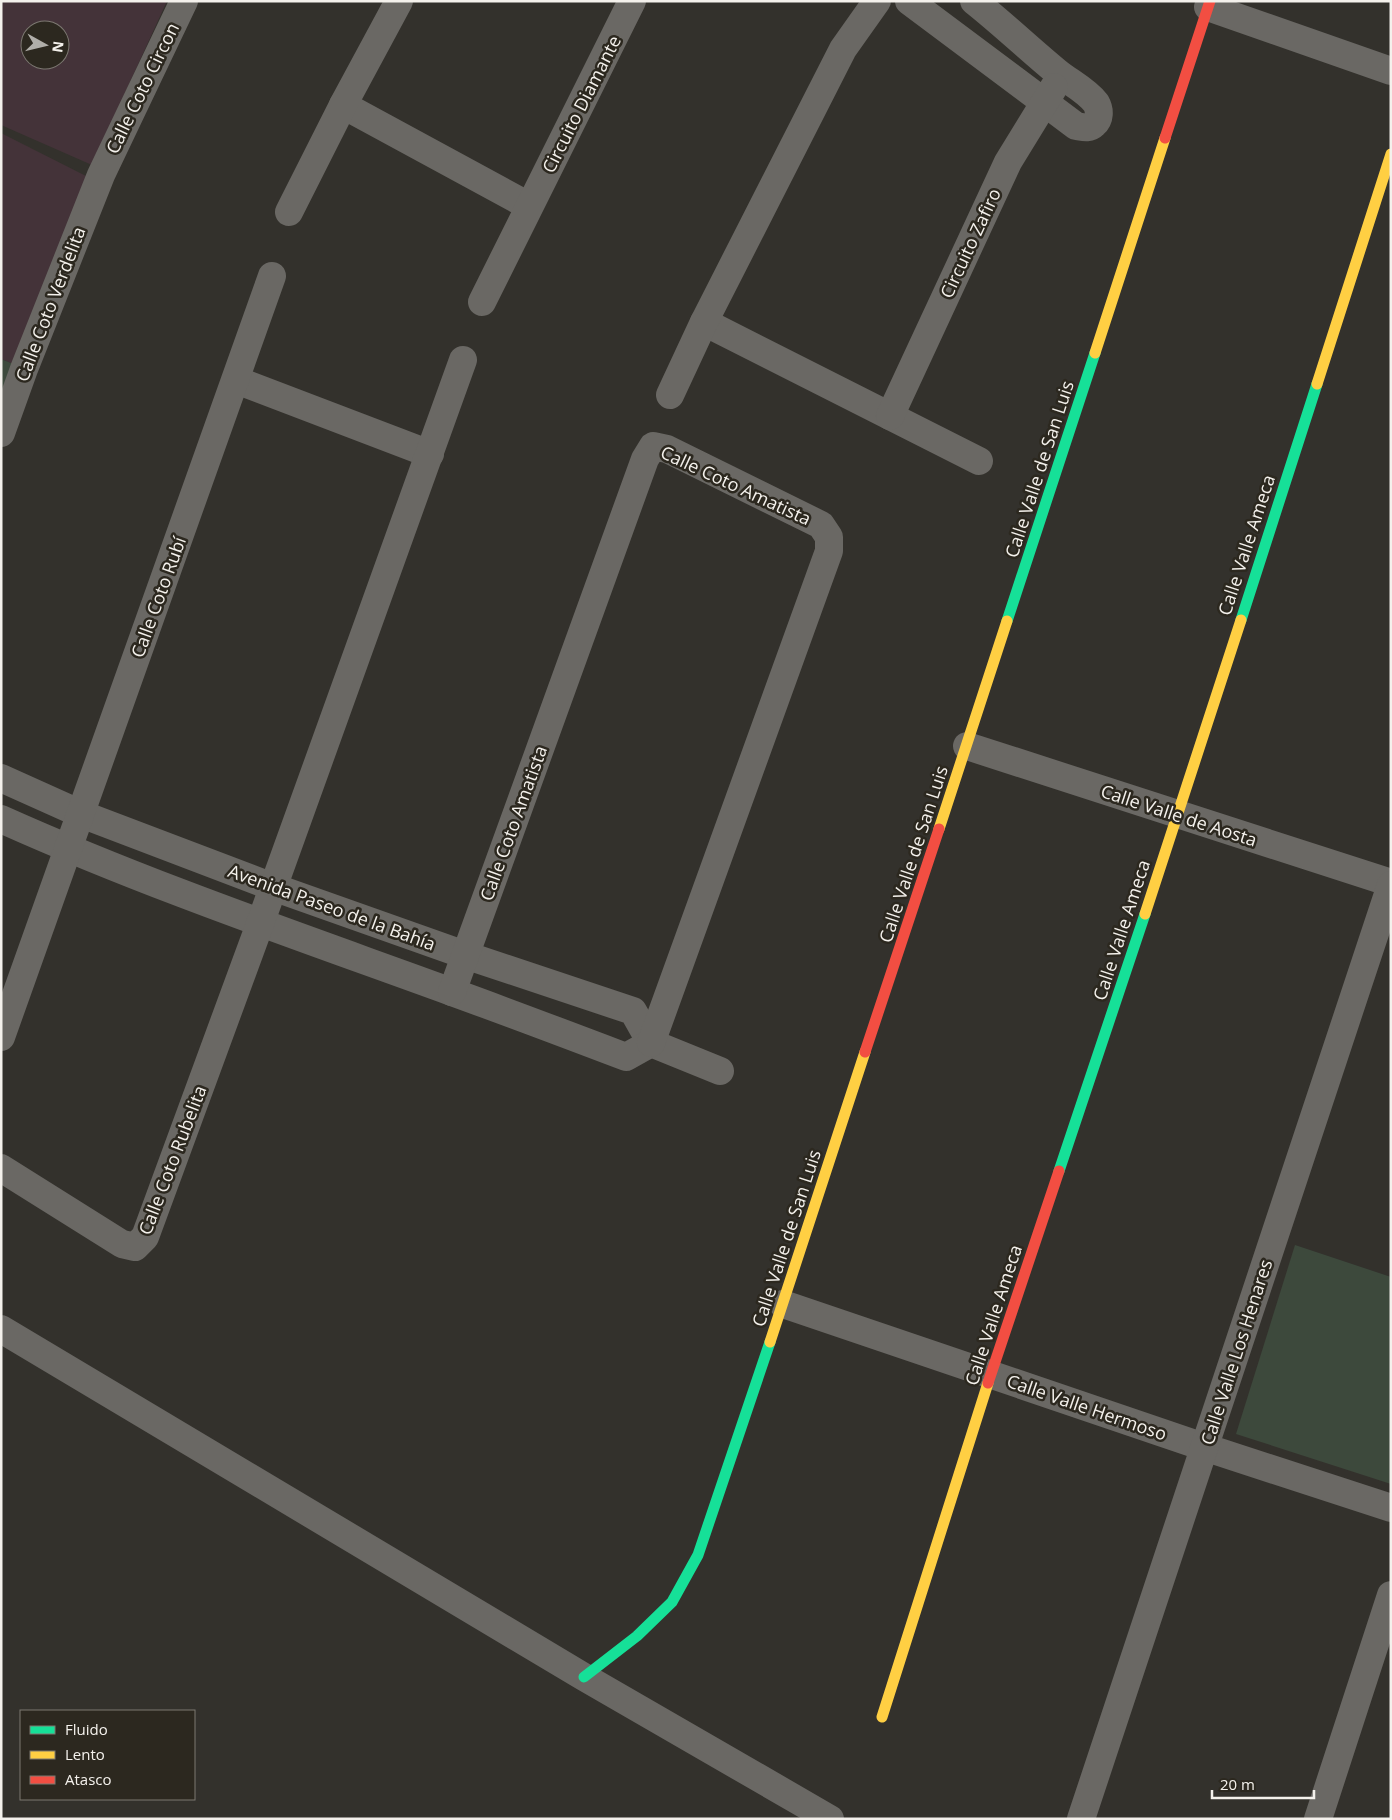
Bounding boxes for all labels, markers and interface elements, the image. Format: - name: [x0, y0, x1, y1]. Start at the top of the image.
- street label: Calle Coto Circon: [100, 18, 184, 158]
- north arrow: [20, 20, 70, 70]
- street label: Circuito Diamante: [536, 31, 626, 177]
- text: N: [48, 40, 69, 54]
- street label: Circuito Zafiro: [934, 184, 1006, 302]
- street label: Calle Coto Verdelita: [9, 223, 91, 385]
- street label: Calle Valle de San Luis: [999, 377, 1079, 561]
- street label: Calle Coto Amatista: [657, 440, 815, 530]
- street label: Calle Valle Ameca: [1212, 472, 1280, 618]
- street label: Calle Coto Rubí: [125, 533, 191, 661]
- street label: Calle Coto Amatista: [474, 742, 552, 904]
- street label: Calle Valle de San Luis: [873, 762, 953, 946]
- street label: Calle Valle de Aosta: [1098, 778, 1260, 852]
- street label: Calle Valle Ameca: [1087, 857, 1155, 1003]
- street label: Avenida Paseo de la Bahía: [225, 858, 439, 956]
- street label: Calle Coto Rubelita: [132, 1082, 212, 1238]
- street label: Calle Valle de San Luis: [746, 1146, 826, 1330]
- street label: Calle Valle Ameca: [959, 1242, 1027, 1388]
- street label: Calle Valle Los Henares: [1195, 1256, 1277, 1448]
- street label: Calle Valle Hermoso: [1004, 1368, 1170, 1446]
- legend: [20, 1710, 195, 1800]
- text: Fluido: [65, 1719, 108, 1739]
- text: Lento: [65, 1744, 105, 1764]
- scale bar: [1212, 1768, 1314, 1800]
- text: Atasco: [65, 1769, 112, 1789]
- text: 20 m: [1220, 1774, 1255, 1794]

